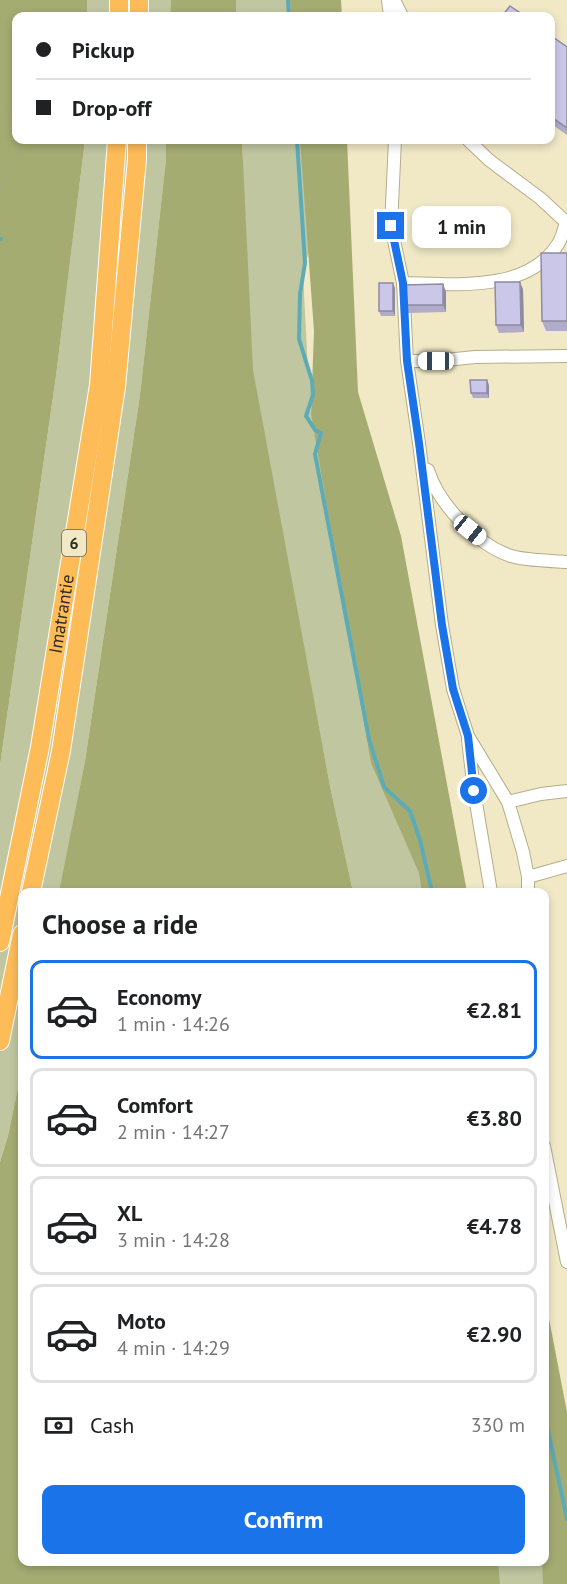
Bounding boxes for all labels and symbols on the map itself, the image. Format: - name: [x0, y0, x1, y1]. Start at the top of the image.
- callout: 1 min: [412, 205, 511, 247]
- route end: [377, 212, 404, 239]
- car: [418, 352, 454, 370]
- car: [450, 512, 490, 548]
- road number: 6: [62, 530, 86, 556]
- street label: Imatrantie: [43, 572, 79, 655]
- route start: [460, 777, 487, 804]

